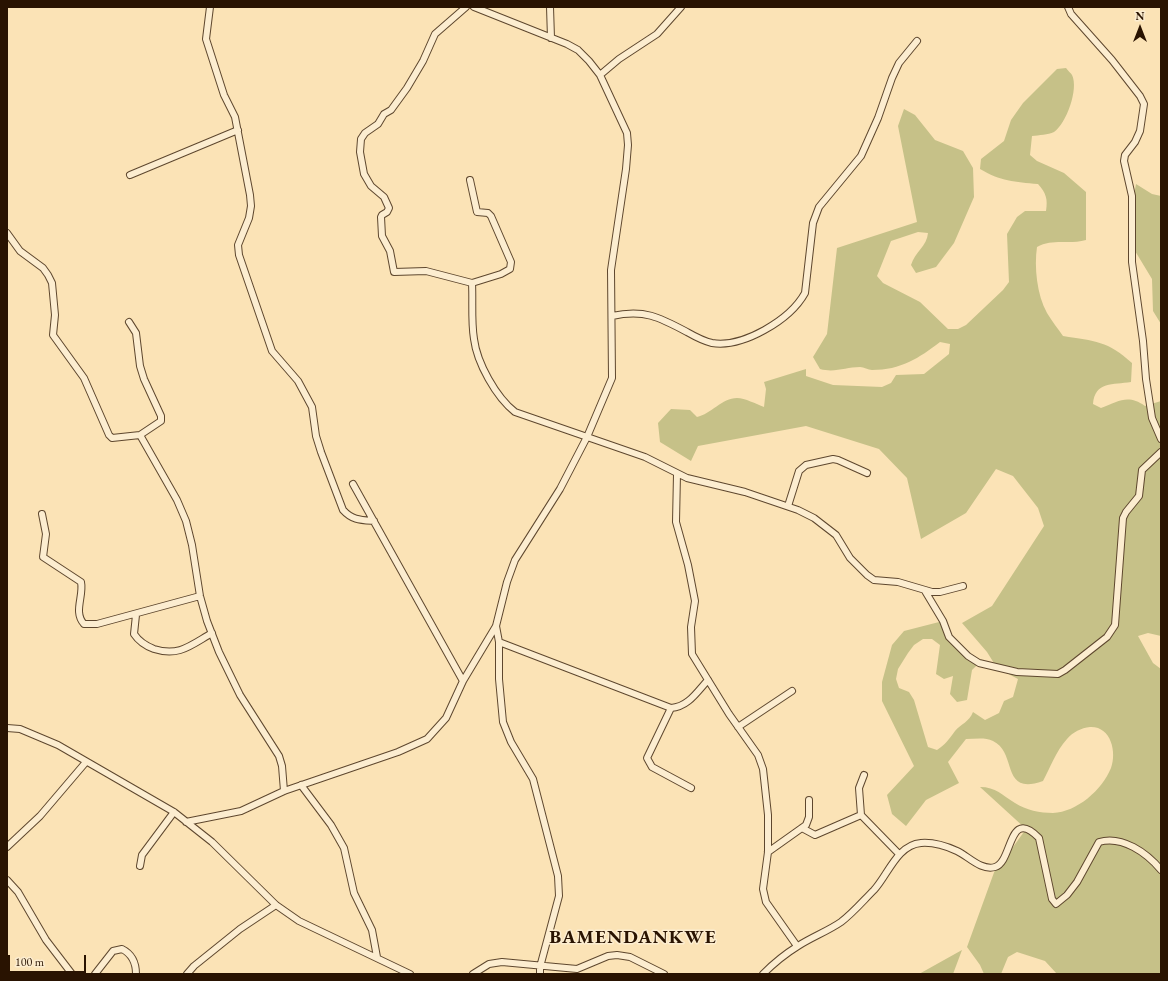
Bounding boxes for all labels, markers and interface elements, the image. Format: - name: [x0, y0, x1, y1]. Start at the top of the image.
- north arrow: [1120, 8, 1160, 48]
- text: N: [1136, 9, 1144, 23]
- district label: BAMENDANKWE: [549, 927, 717, 949]
- scale bar: [10, 947, 88, 973]
- text: 100 m: [15, 954, 44, 970]

